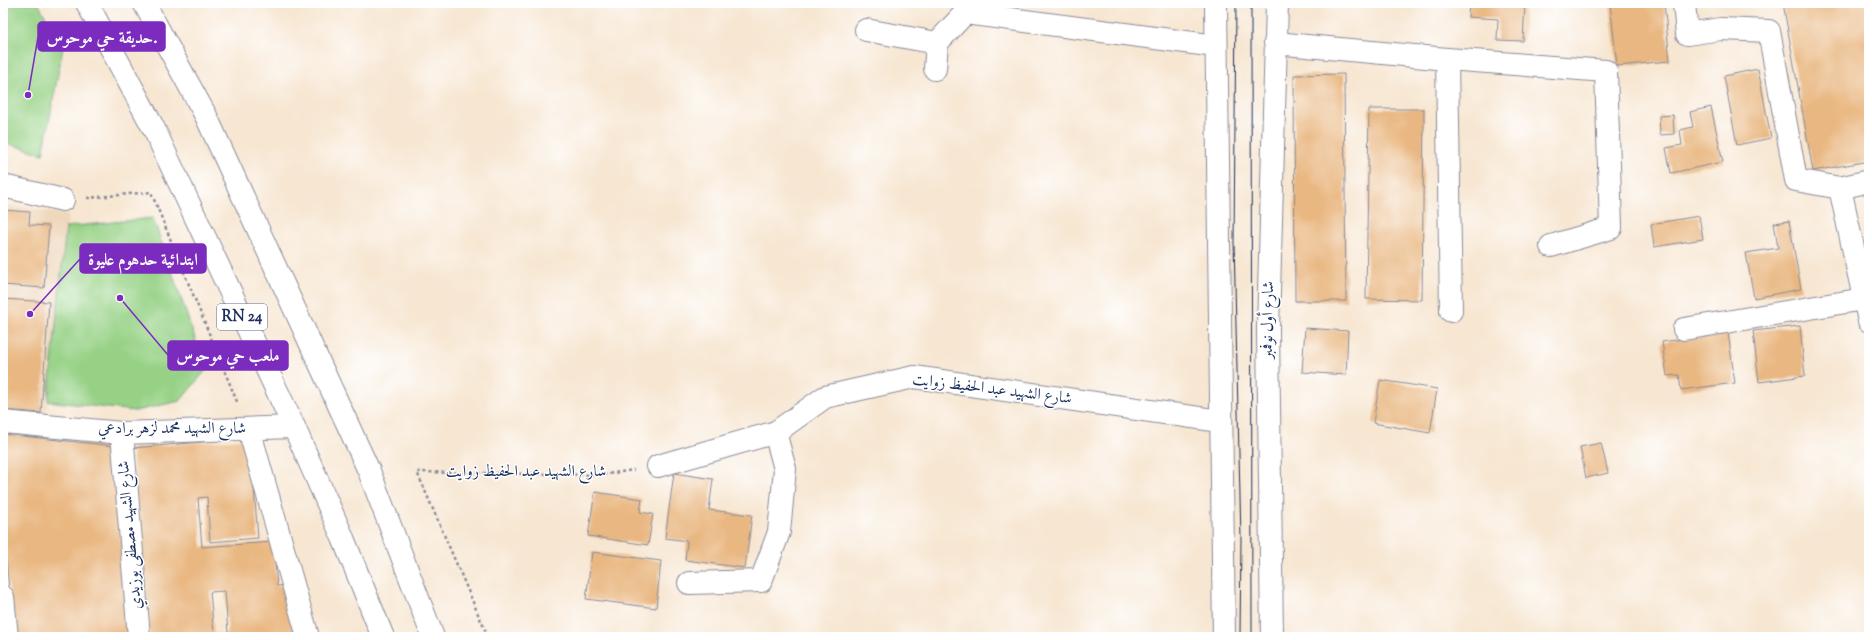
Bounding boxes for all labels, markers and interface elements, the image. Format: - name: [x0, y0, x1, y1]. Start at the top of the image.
- callout: حديقة حي موحوس.: [38, 22, 165, 51]
- text: حديقة حي موحوس.: [47, 27, 157, 52]
- callout: ابتدائية حدهوم عليوة: [80, 244, 206, 273]
- text: ابتدائية حدهوم عليوة: [88, 249, 198, 274]
- street label: شارع أول نوفمبر: [1255, 281, 1281, 361]
- road number: RN 24: [217, 304, 267, 330]
- callout: ملعب حي موحوس: [168, 341, 288, 370]
- text: ملعب حي موحوس: [176, 345, 280, 370]
- street label: شارع الشهيد عبد الحفيظ زوايت: [911, 369, 1073, 411]
- street label: شارع الشهيد محمد لزهر برادعي: [98, 418, 246, 441]
- street label: شارع الشهيد مصطفى بوزيدي: [113, 460, 149, 610]
- street label: شارع الشهيد عبد الحفيظ زوايت: [446, 461, 606, 484]

